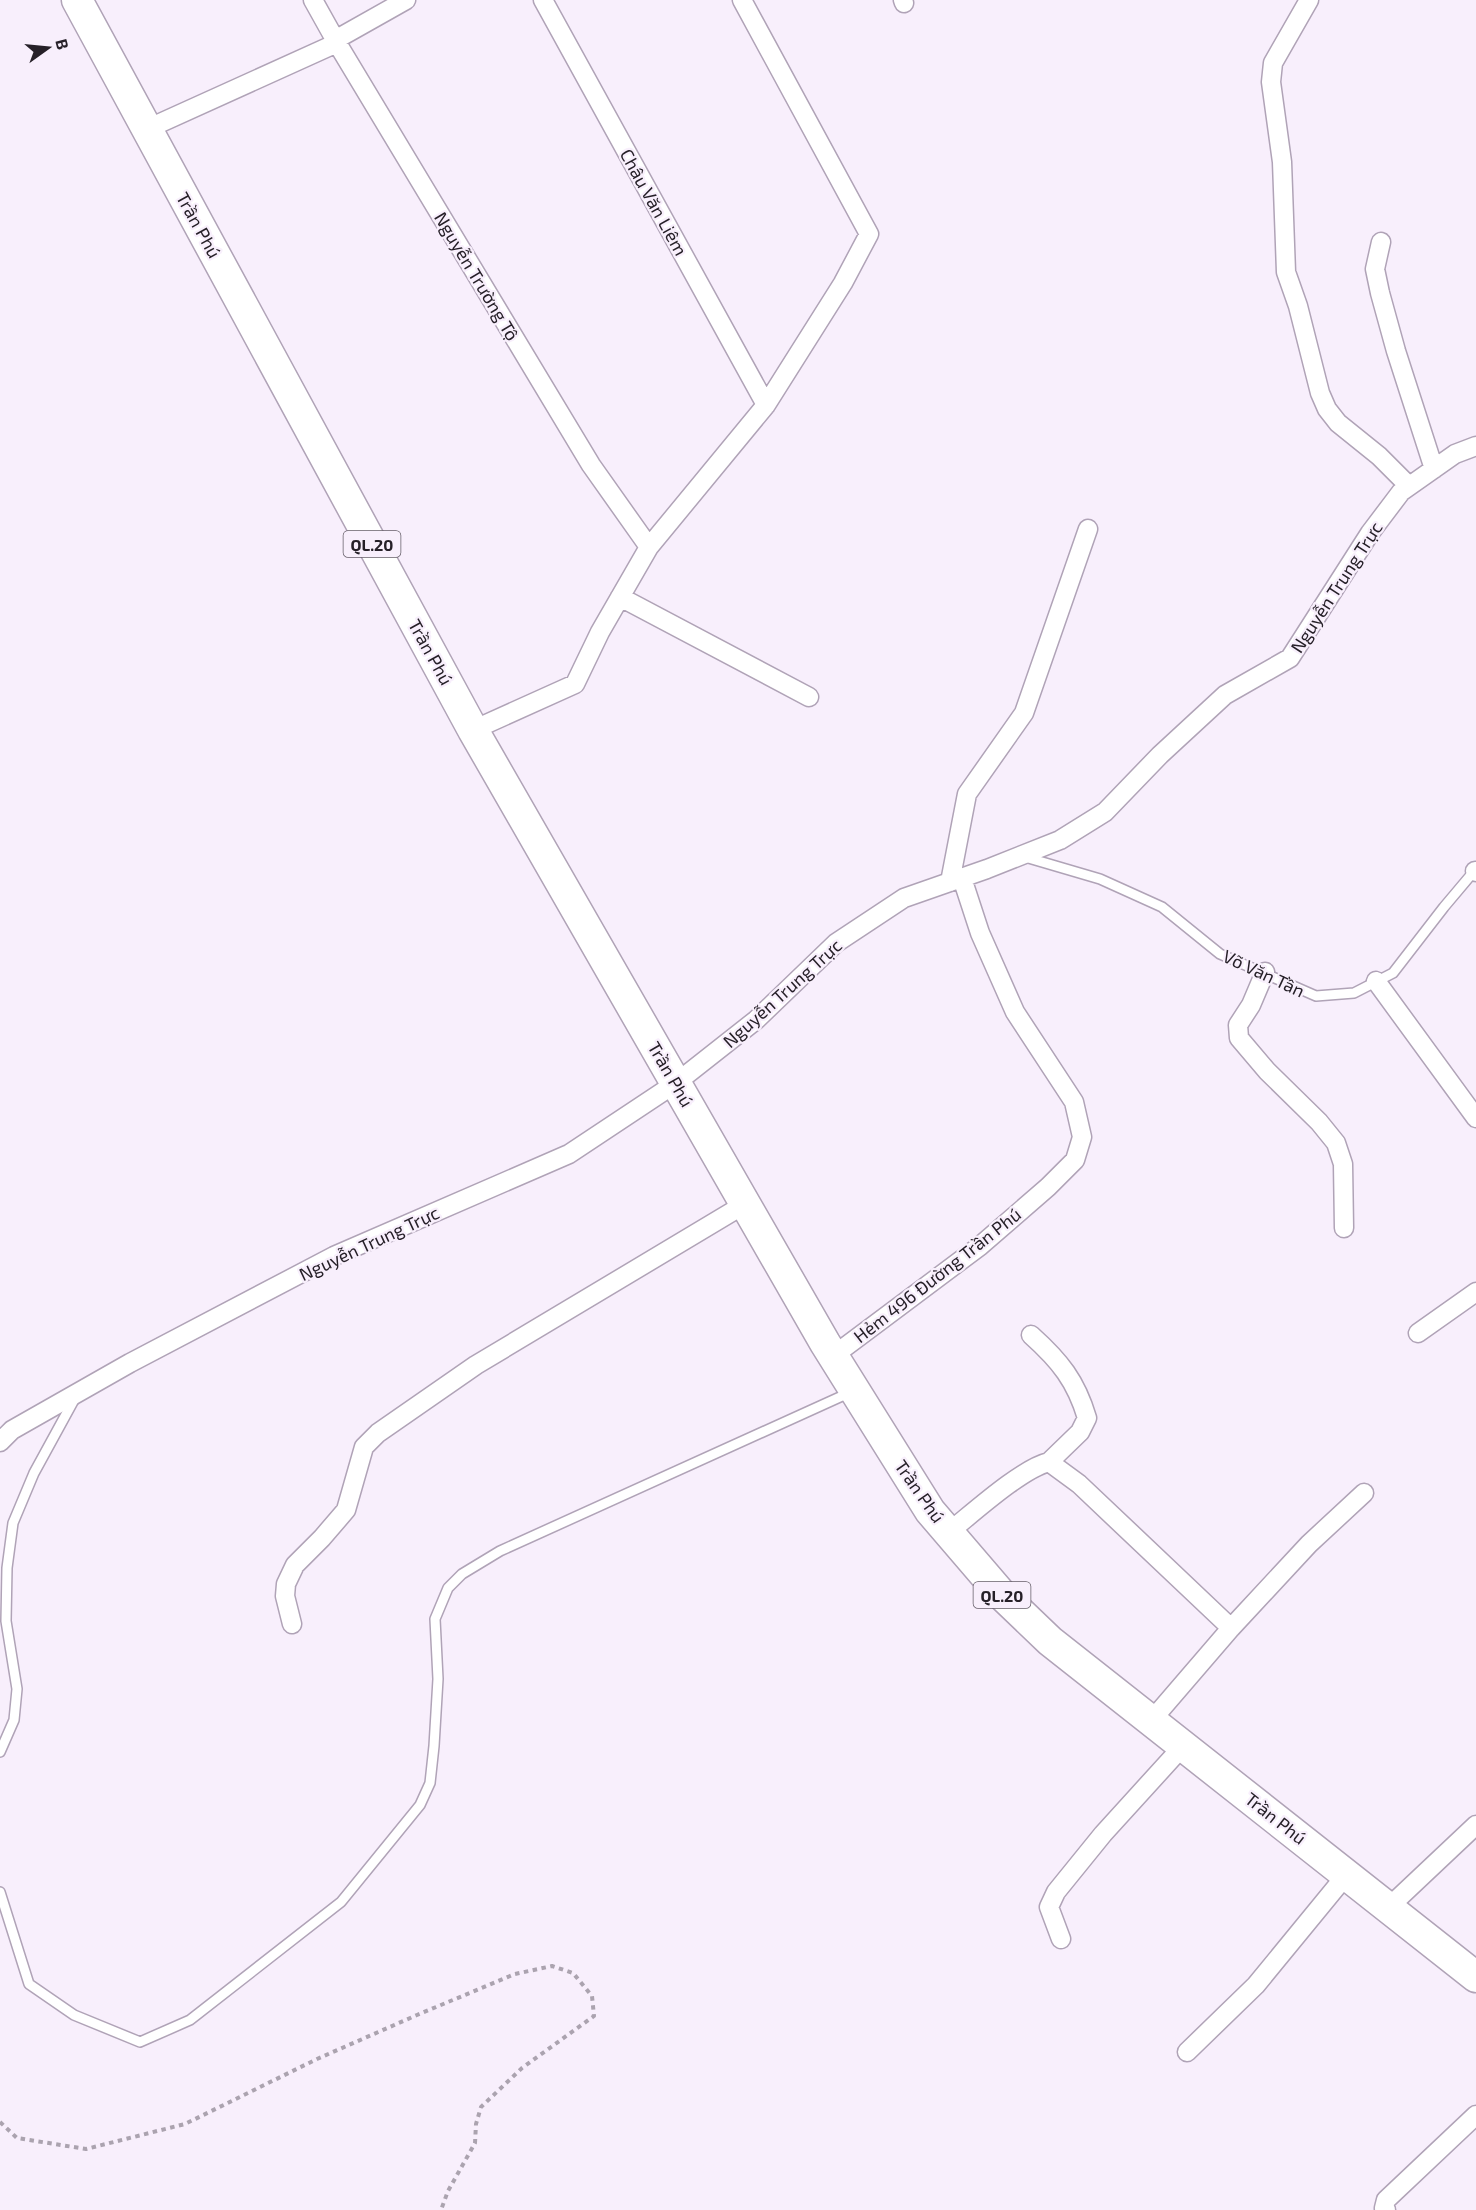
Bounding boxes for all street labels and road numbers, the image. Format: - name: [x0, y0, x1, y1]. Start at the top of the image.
- street label: Châu Văn Liêm: [616, 145, 692, 259]
- street label: Trần Phú: [172, 188, 226, 262]
- street label: Nguyễn Trường Tộ: [430, 208, 524, 344]
- street label: Nguyễn Trung Trực: [1285, 517, 1387, 657]
- road number: QL.20: [344, 531, 400, 557]
- street label: Trần Phú: [404, 615, 458, 689]
- street label: Nguyễn Trung Trực: [718, 934, 846, 1052]
- street label: Võ Văn Tần: [1220, 945, 1308, 1001]
- street label: Trần Phú: [644, 1037, 698, 1111]
- street label: Nguyễn Trung Trực: [295, 1201, 443, 1285]
- street label: Hẻm 496 Đường Trần Phú: [849, 1203, 1025, 1347]
- street label: Trần Phú: [890, 1455, 950, 1527]
- road number: QL.20: [974, 1582, 1030, 1608]
- street label: Trần Phú: [1241, 1787, 1311, 1849]

